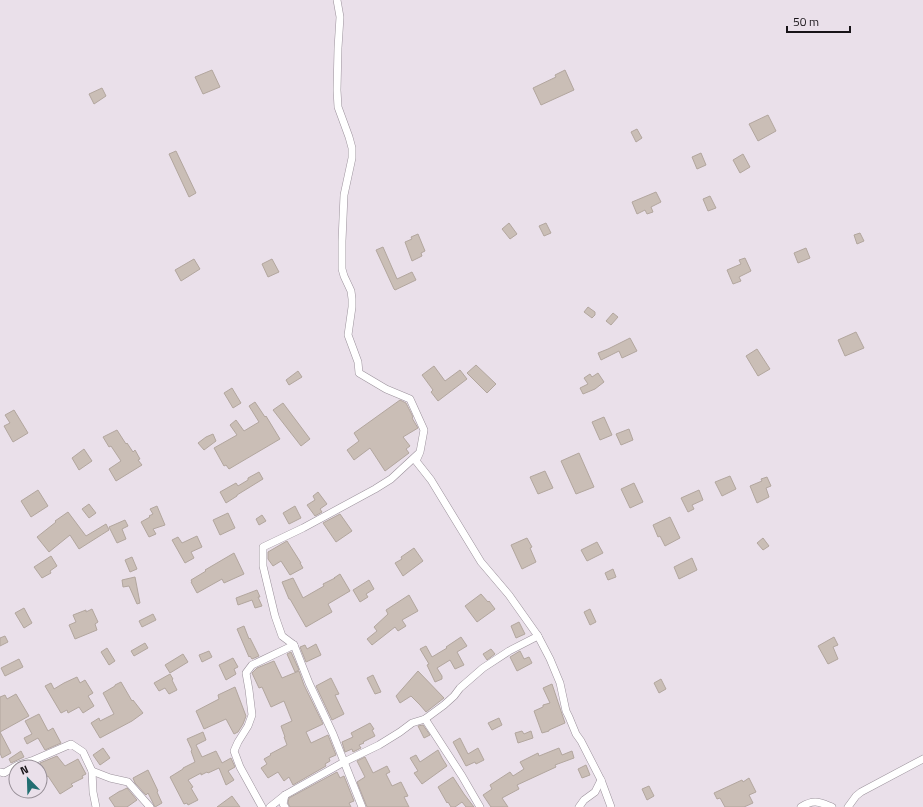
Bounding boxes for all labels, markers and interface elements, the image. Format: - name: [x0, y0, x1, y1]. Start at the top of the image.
- scale bar: [787, 8, 850, 34]
- text: 50 m: [793, 12, 819, 31]
- north arrow: [8, 759, 48, 799]
- text: N: [17, 761, 31, 779]

